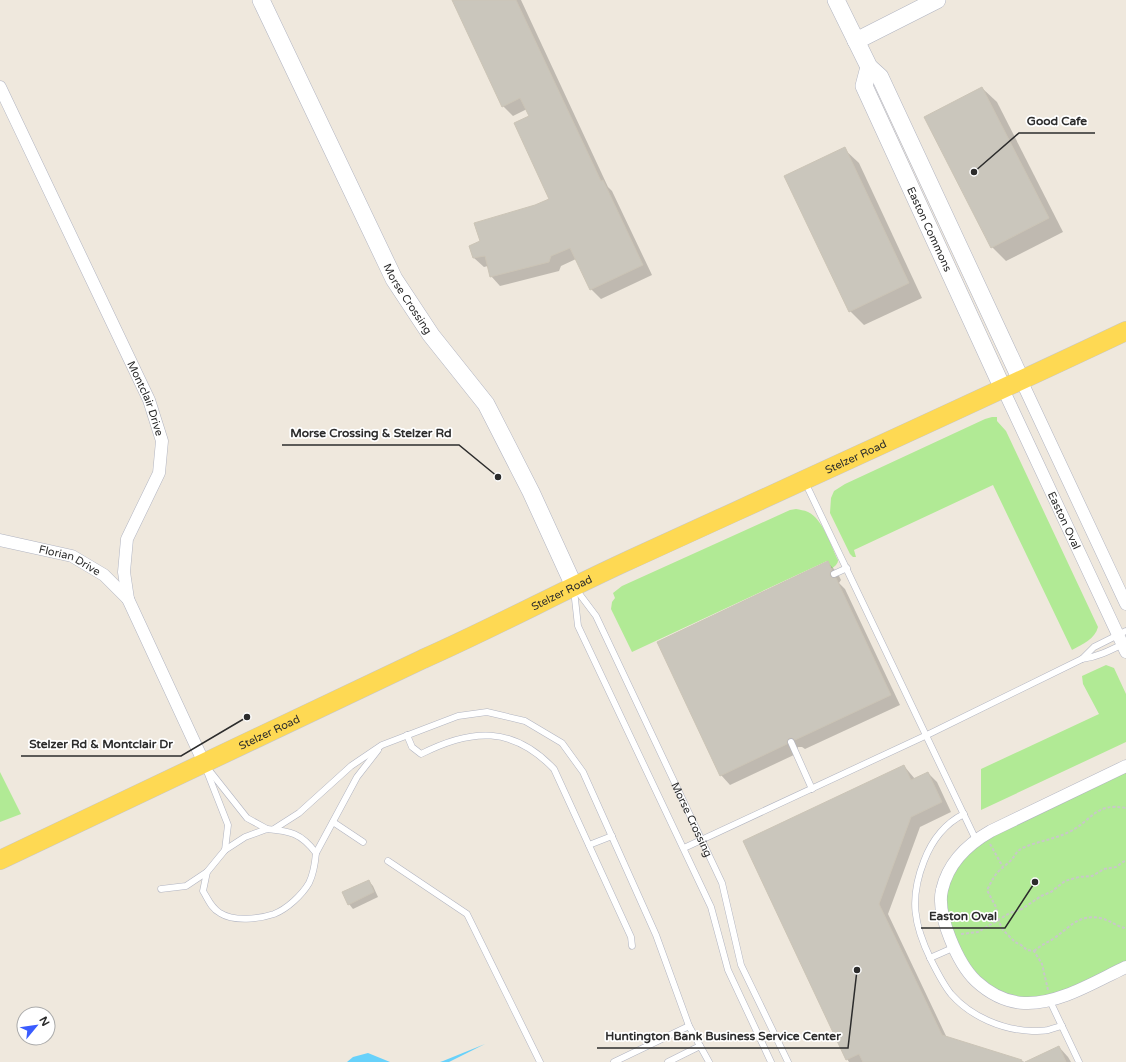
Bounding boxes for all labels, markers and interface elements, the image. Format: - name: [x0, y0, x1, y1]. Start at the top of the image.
- callout: Good Cafe: [1019, 109, 1095, 133]
- text: Good Cafe: [1027, 114, 1087, 128]
- street label: Easton Commons: [904, 185, 954, 274]
- street label: Morse Crossing: [381, 261, 435, 337]
- street label: Montclair Drive: [124, 359, 166, 438]
- callout: Morse Crossing & Stelzer Rd: [282, 421, 459, 445]
- text: Morse Crossing & Stelzer Rd: [290, 426, 452, 441]
- street label: Stelzer Road: [823, 437, 889, 477]
- street label: Easton Oval: [1045, 490, 1083, 552]
- street label: Florian Drive: [38, 543, 103, 578]
- street label: Stelzer Road: [529, 573, 594, 613]
- street label: Stelzer Road: [237, 712, 302, 753]
- callout: Stelzer Rd & Montclair Dr: [21, 732, 181, 756]
- text: Stelzer Rd & Montclair Dr: [29, 737, 173, 751]
- street label: Morse Crossing: [668, 780, 715, 859]
- callout: Easton Oval: [921, 904, 1005, 928]
- text: Easton Oval: [929, 909, 997, 923]
- north arrow: [16, 1006, 56, 1046]
- text: N: [36, 1014, 52, 1028]
- callout: Huntington Bank Business Service Center: [597, 1024, 848, 1048]
- text: Huntington Bank Business Service Center: [605, 1029, 841, 1044]

